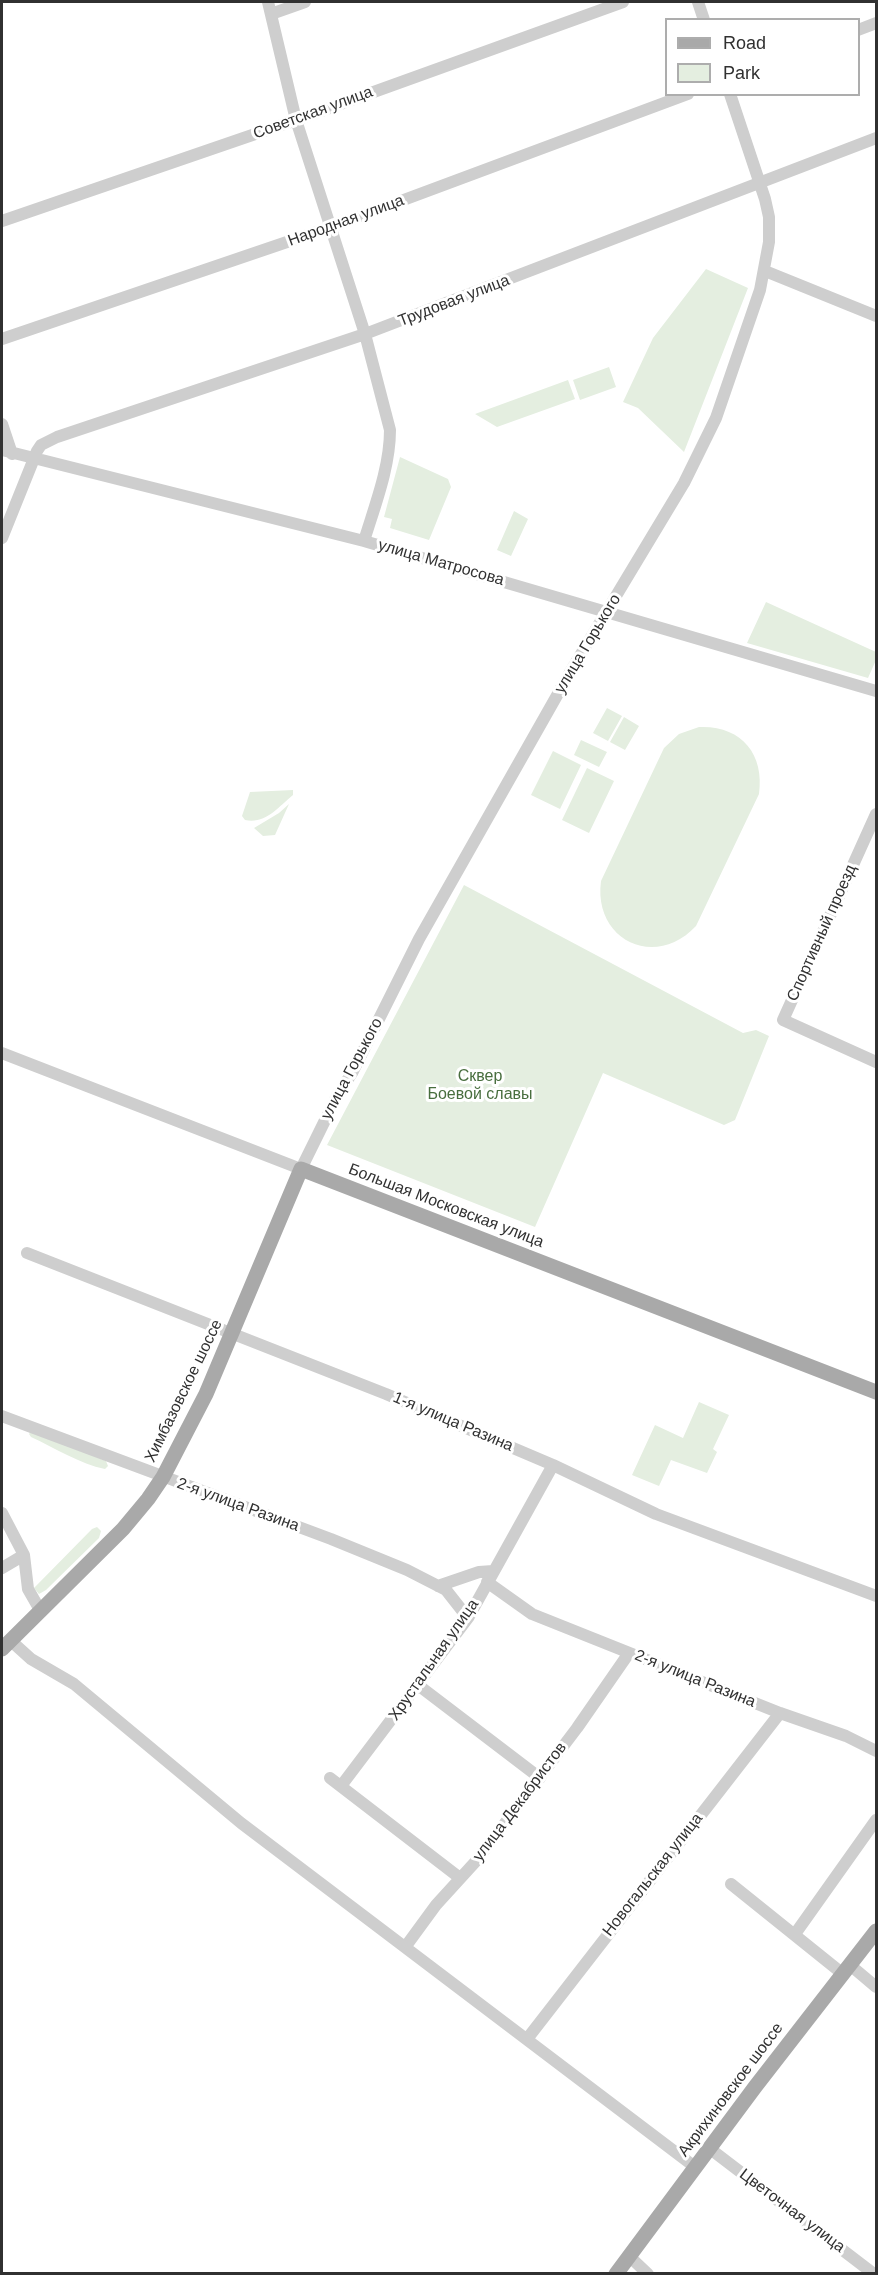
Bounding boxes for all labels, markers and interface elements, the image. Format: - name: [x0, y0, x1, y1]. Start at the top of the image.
- legend: [665, 18, 860, 96]
- text: Road: [723, 33, 766, 53]
- text: Park: [723, 63, 760, 83]
- street label: Советская улица: [251, 82, 375, 144]
- street label: Народная улица: [285, 191, 407, 251]
- street label: Трудовая улица: [396, 271, 512, 331]
- street label: улица Матросова: [376, 536, 506, 590]
- street label: улица Горького: [551, 591, 625, 697]
- street label: Спортивный проезд: [783, 862, 861, 1004]
- street label: улица Горького: [317, 1015, 387, 1123]
- park label: Сквер Боевой славы: [427, 1067, 533, 1105]
- street label: Большая Московская улица: [346, 1160, 546, 1252]
- street label: Химбазовское шоссе: [141, 1317, 227, 1465]
- street label: 1-я улица Разина: [390, 1388, 516, 1456]
- street label: 2-я улица Разина: [174, 1474, 302, 1536]
- street label: Хрустальная улица: [385, 1596, 483, 1724]
- street label: 2-я улица Разина: [632, 1646, 758, 1712]
- street label: улица Декабристов: [469, 1739, 571, 1865]
- street label: Новогальская улица: [599, 1810, 707, 1940]
- street label: Акрихиновское шоссе: [674, 2019, 788, 2161]
- street label: Цветочная улица: [735, 2165, 849, 2257]

